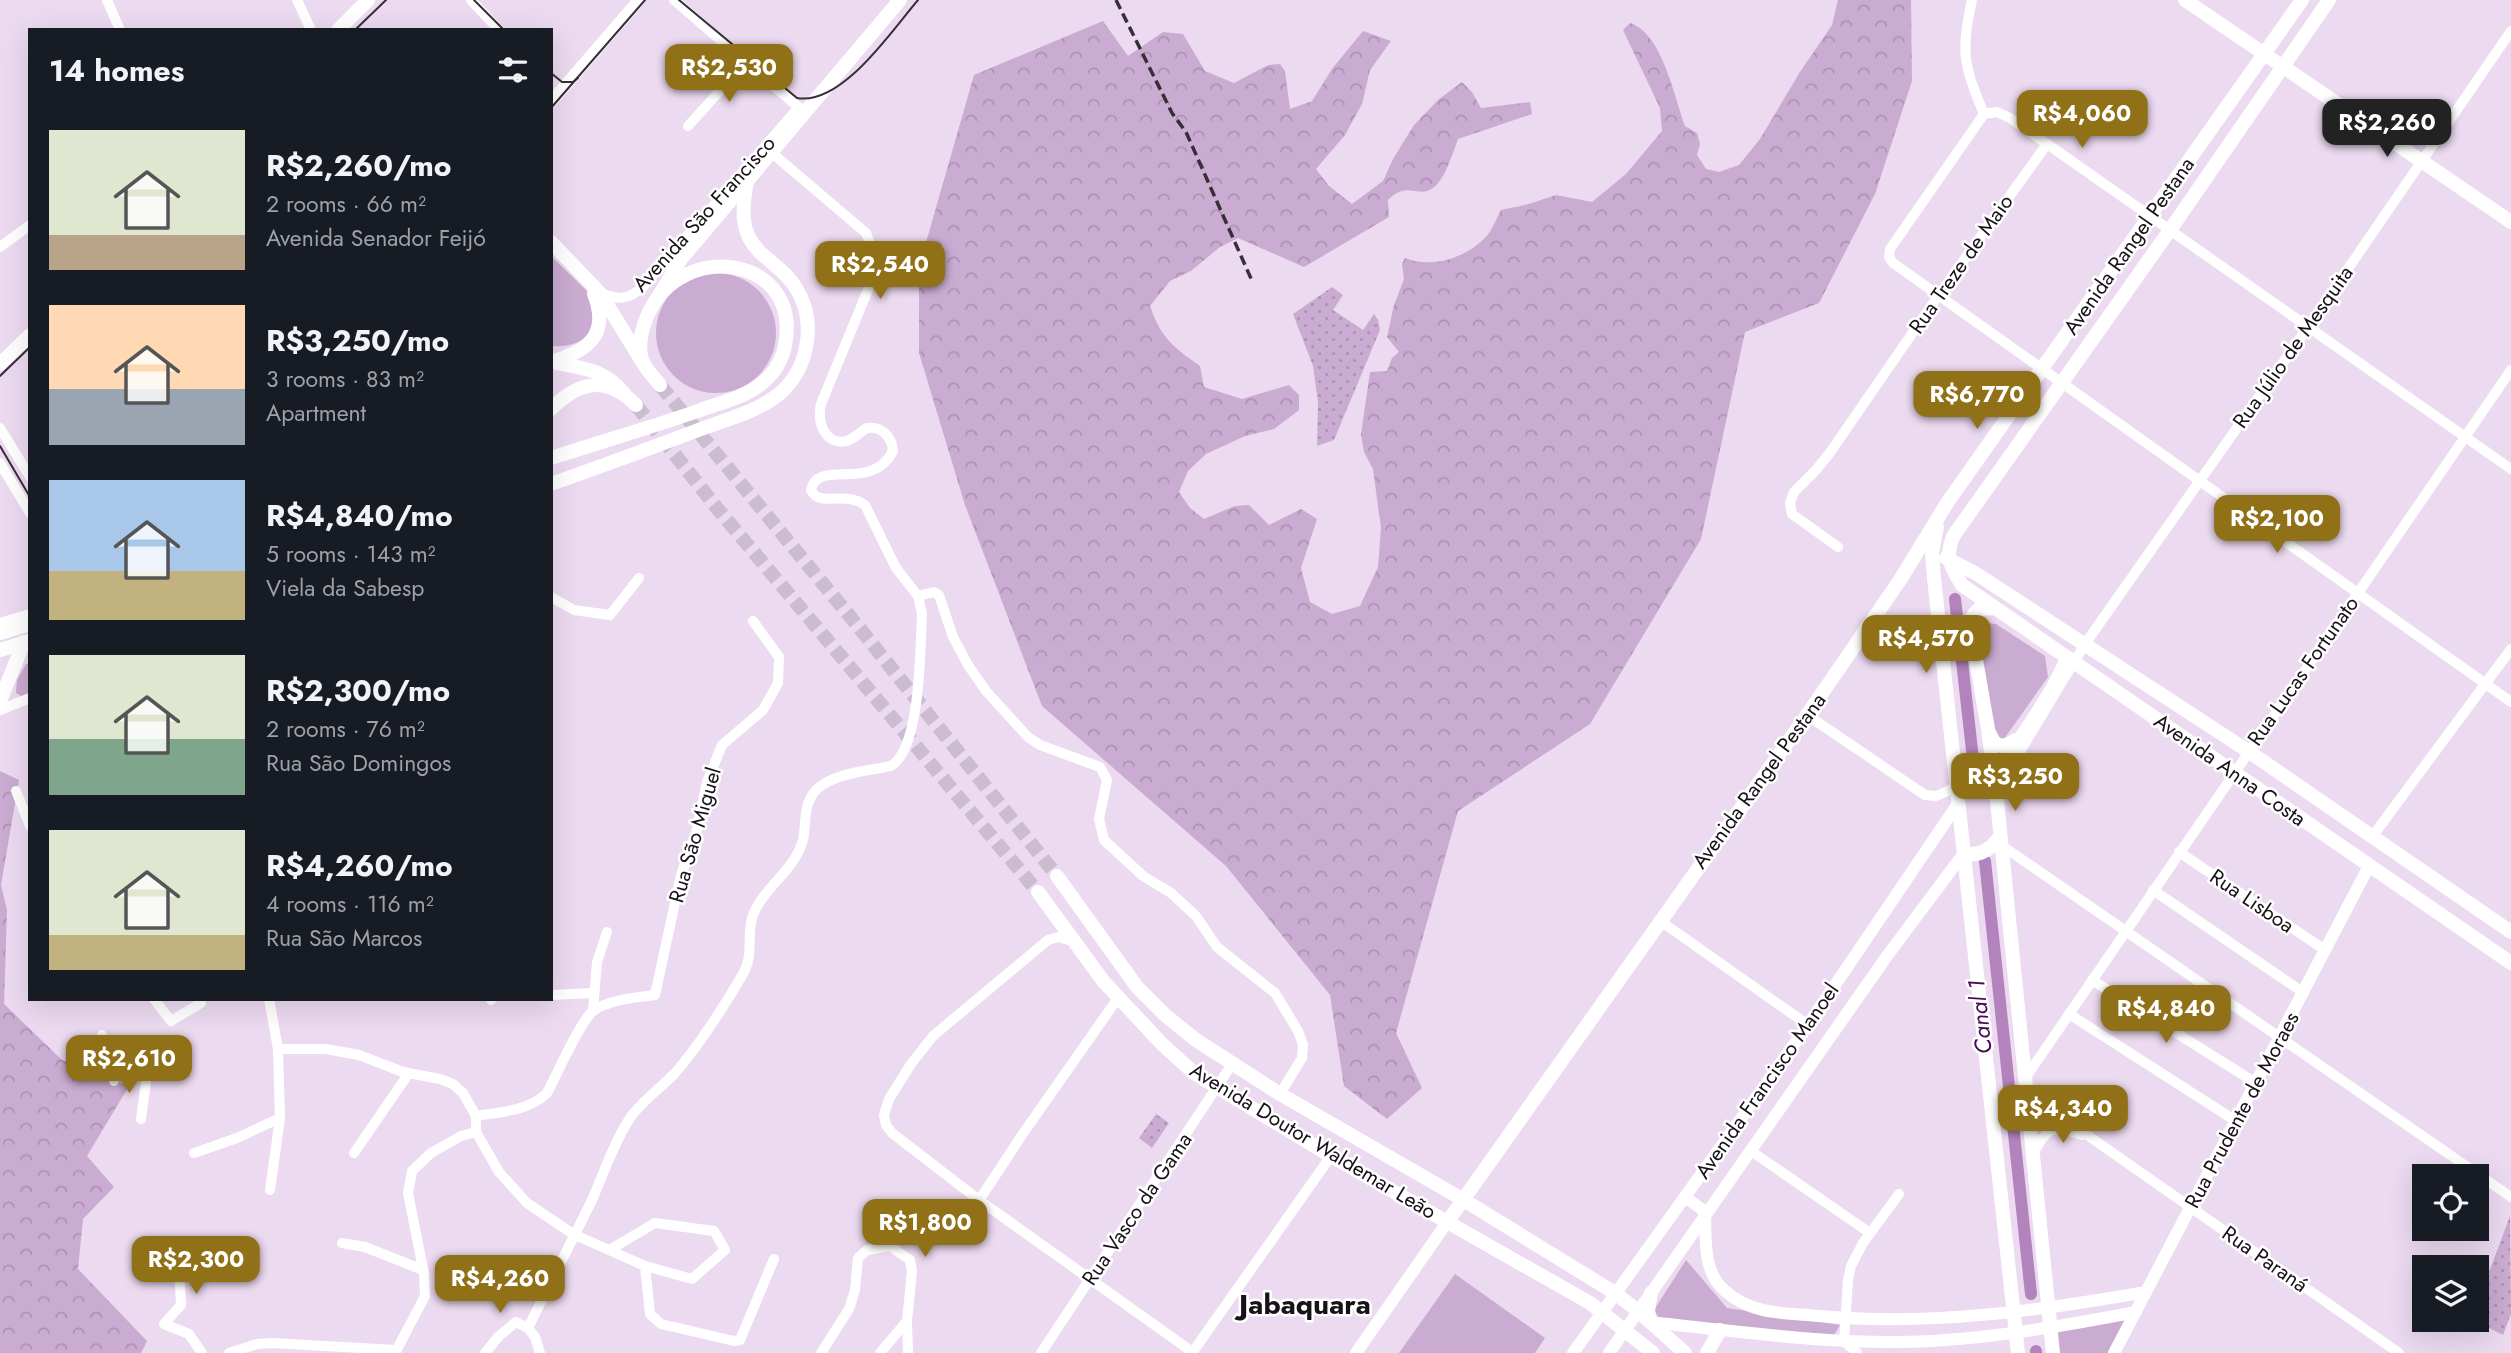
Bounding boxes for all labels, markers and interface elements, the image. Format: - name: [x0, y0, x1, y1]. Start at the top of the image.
- pin: R$2,530: [664, 44, 794, 104]
- text: 14 homes: [49, 49, 184, 92]
- text: R$2,530: [681, 50, 777, 84]
- icon: filters: [494, 51, 532, 89]
- pin: R$4,060: [2017, 90, 2147, 150]
- text: R$4,060: [2033, 96, 2131, 130]
- pin: R$2,260: [2322, 100, 2452, 159]
- text: R$2,260: [2338, 105, 2436, 139]
- street label: Avenida São Francisco: [626, 129, 782, 299]
- text: R$2,260/mo: [266, 144, 452, 187]
- street label: Avenida Rangel Pestana: [2056, 151, 2202, 341]
- icon: home: [105, 158, 189, 242]
- text: 2 rooms · 66 m²: [266, 187, 426, 221]
- street label: Rua Treze de Maio: [1902, 188, 2020, 340]
- text: Avenida Senador Feijó: [266, 221, 486, 255]
- pin: R$2,540: [815, 242, 945, 301]
- text: R$2,540: [831, 247, 929, 281]
- street label: Rua Júlio de Mesquita: [2226, 260, 2360, 434]
- text: R$3,250/mo: [266, 319, 449, 362]
- icon: home: [105, 333, 189, 417]
- text: 3 rooms · 83 m²: [266, 362, 424, 396]
- pin: R$6,770: [1912, 372, 2042, 431]
- text: R$6,770: [1930, 377, 2025, 411]
- text: Apartment: [266, 396, 366, 430]
- text: R$4,840/mo: [266, 494, 453, 537]
- pin: R$2,100: [2212, 496, 2342, 555]
- text: R$2,100: [2230, 501, 2324, 535]
- icon: home: [105, 508, 189, 592]
- text: 5 rooms · 143 m²: [266, 537, 436, 571]
- text: Viela da Sabesp: [266, 571, 424, 605]
- street label: Rua Lucas Fortunato: [2240, 590, 2366, 752]
- pin: R$4,570: [1861, 616, 1991, 675]
- text: R$4,570: [1878, 621, 1974, 655]
- text: R$2,300/mo: [266, 669, 450, 712]
- icon: home: [105, 683, 189, 767]
- street label: Avenida Rangel Pestana: [1685, 687, 1833, 875]
- street label: Avenida Anna Costa: [2148, 706, 2312, 834]
- text: 2 rooms · 76 m²: [266, 712, 425, 746]
- text: Rua São Domingos: [266, 746, 451, 780]
- pin: R$3,250: [1950, 754, 2080, 813]
- text: R$3,250: [1967, 759, 2063, 793]
- street label: Rua São Miguel: [661, 764, 729, 906]
- text: R$4,260/mo: [266, 844, 453, 887]
- icon: home: [105, 858, 189, 942]
- street label: Rua Lisboa: [2204, 862, 2300, 940]
- text: 4 rooms · 116 m²: [266, 887, 434, 921]
- text: Rua São Marcos: [266, 921, 422, 955]
- street label: Avenida Francisco Manoel: [1688, 977, 1846, 1185]
- water label: Canal 1: [1959, 978, 2001, 1056]
- pin: R$4,840: [2101, 986, 2231, 1045]
- text: R$4,840: [2117, 991, 2215, 1025]
- street label: Rua Prudente de Moraes: [2177, 1006, 2307, 1214]
- pin: R$2,610: [64, 1036, 194, 1095]
- text: R$2,610: [82, 1041, 176, 1075]
- street label: Avenida Doutor Waldemar Leão: [1184, 1055, 1442, 1227]
- pin: R$4,340: [1998, 1086, 2128, 1145]
- text: R$4,340: [2014, 1091, 2112, 1125]
- street label: Rua Vasco da Gama: [1075, 1127, 1199, 1291]
- map controls: [2412, 1164, 2489, 1332]
- button: locate: [2412, 1164, 2489, 1241]
- pin: R$1,800: [860, 1200, 990, 1259]
- text: R$1,800: [878, 1205, 972, 1239]
- street label: Rua Paraná: [2216, 1218, 2314, 1300]
- pin: R$2,300: [131, 1236, 261, 1296]
- text: R$2,300: [148, 1242, 244, 1276]
- button: layers: [2412, 1255, 2489, 1332]
- pin: R$4,260: [435, 1256, 565, 1315]
- text: R$4,260: [451, 1261, 549, 1295]
- district label: Jabaquara: [1234, 1284, 1371, 1325]

